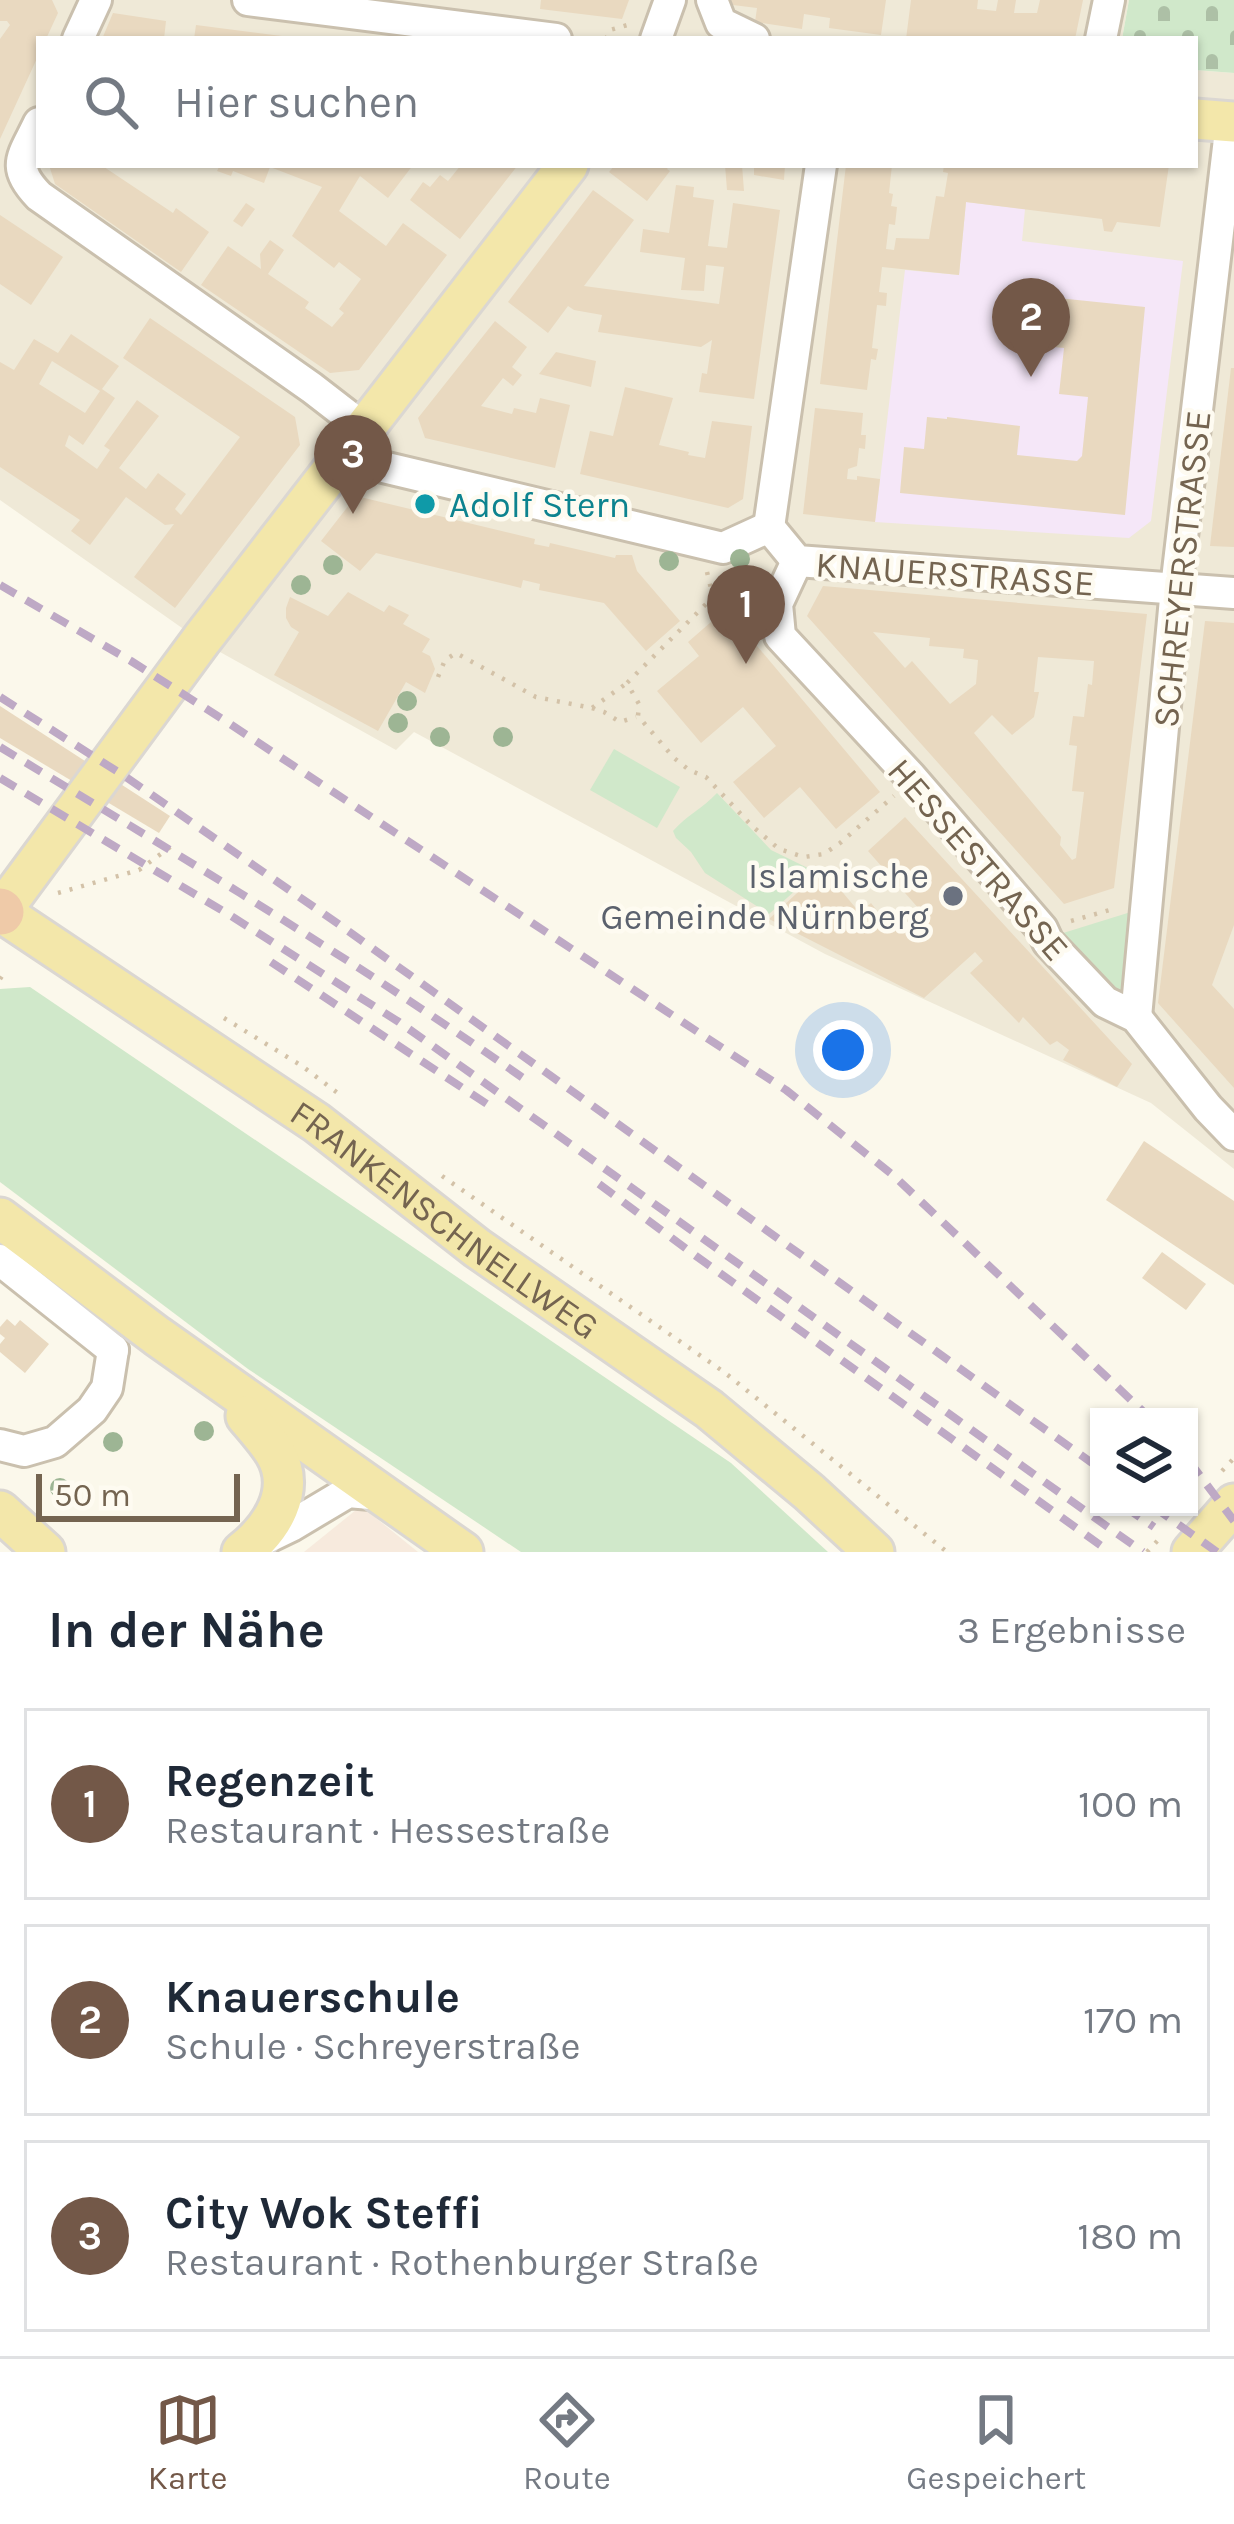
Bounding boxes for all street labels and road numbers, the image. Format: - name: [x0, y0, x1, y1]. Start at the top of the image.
- street label: SCHREYERSTRASSE: [1144, 409, 1220, 730]
- street label: KNAUERSTRASSE: [814, 543, 1096, 605]
- street label: HESSESTRASSE: [879, 750, 1078, 969]
- street label: FRANKENSCHNELLWEG: [283, 1091, 607, 1348]

